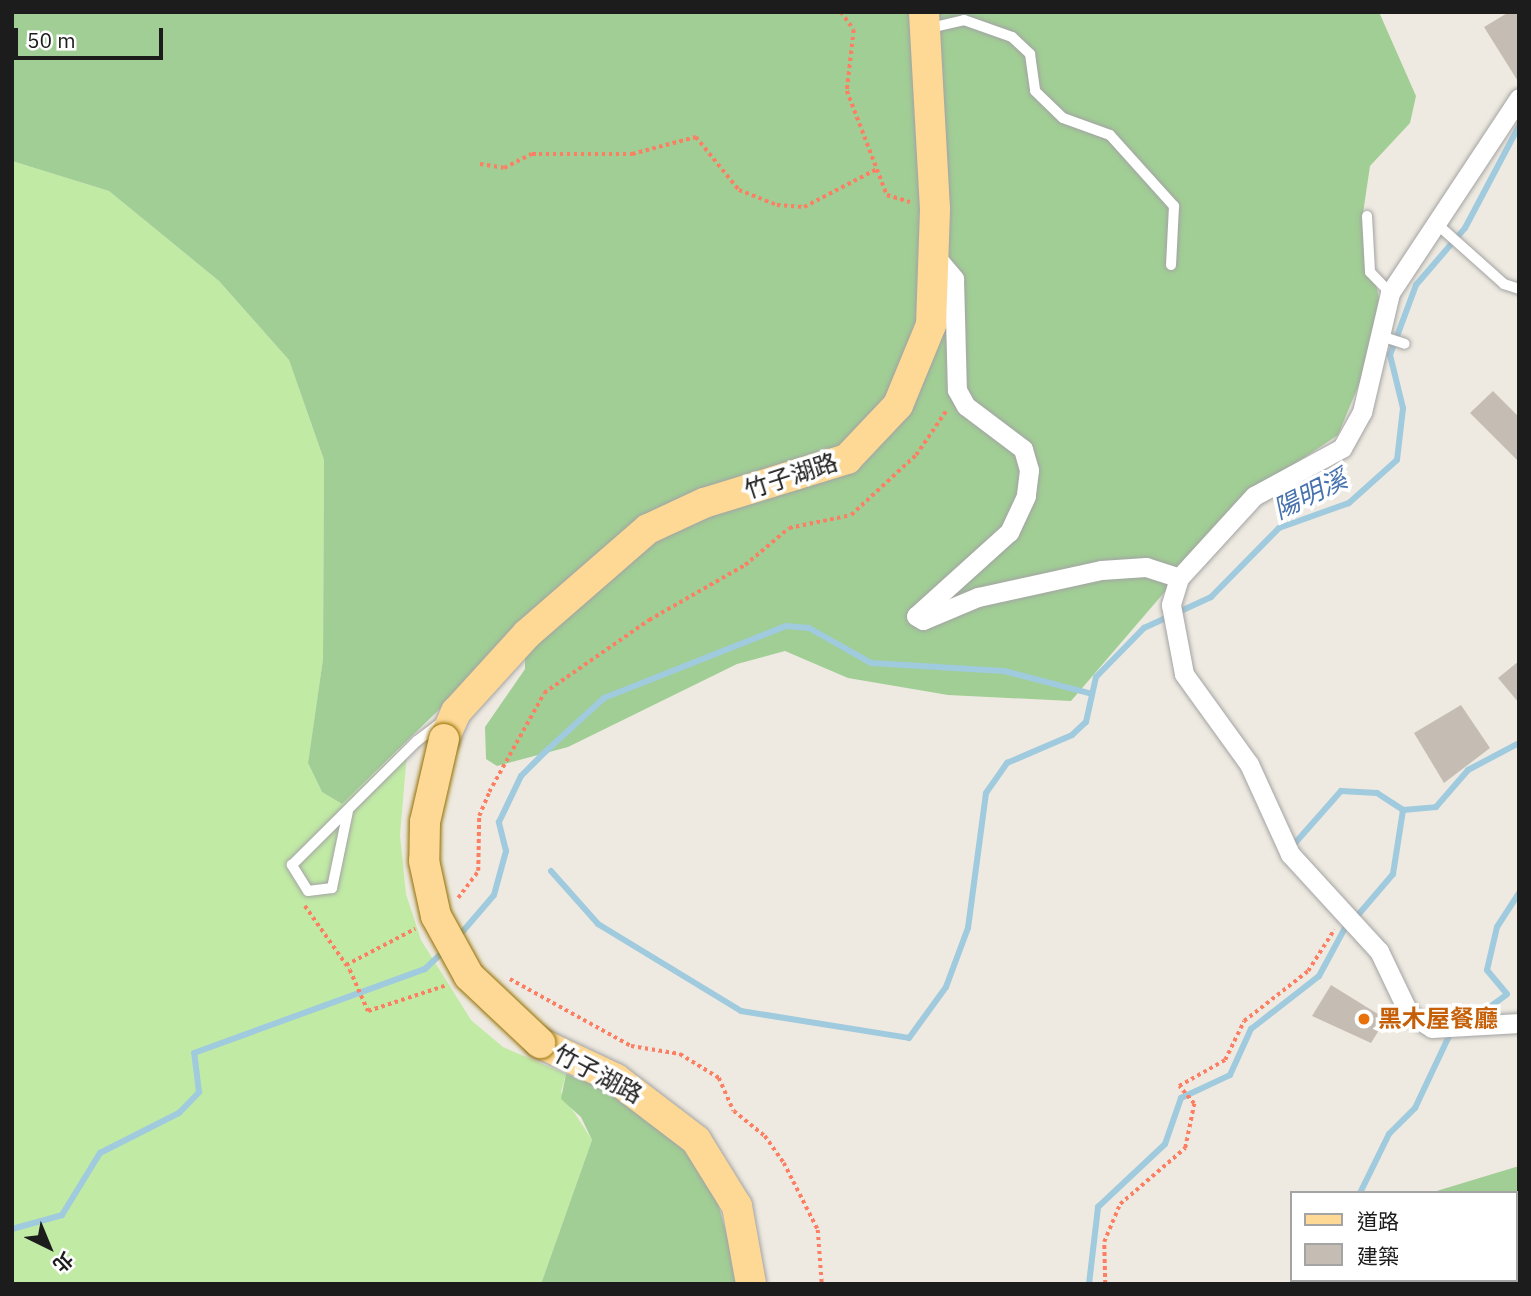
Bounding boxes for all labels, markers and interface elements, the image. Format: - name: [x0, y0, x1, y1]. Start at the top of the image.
- scale bar: [18, 14, 166, 58]
- text: 50 m: [27, 26, 76, 54]
- street label: 竹子湖路: [741, 447, 841, 505]
- water label: 陽明溪: [1268, 463, 1352, 525]
- place label: 黑木屋餐廳: [1378, 1005, 1498, 1033]
- marker: 黑木屋餐廳: [1356, 1011, 1372, 1027]
- street label: 竹子湖路: [549, 1039, 647, 1109]
- legend: [1290, 1191, 1517, 1282]
- text: 道路: [1357, 1207, 1399, 1235]
- north arrow: [14, 1212, 84, 1282]
- text: 建築: [1357, 1242, 1399, 1270]
- text: 北: [48, 1247, 78, 1278]

